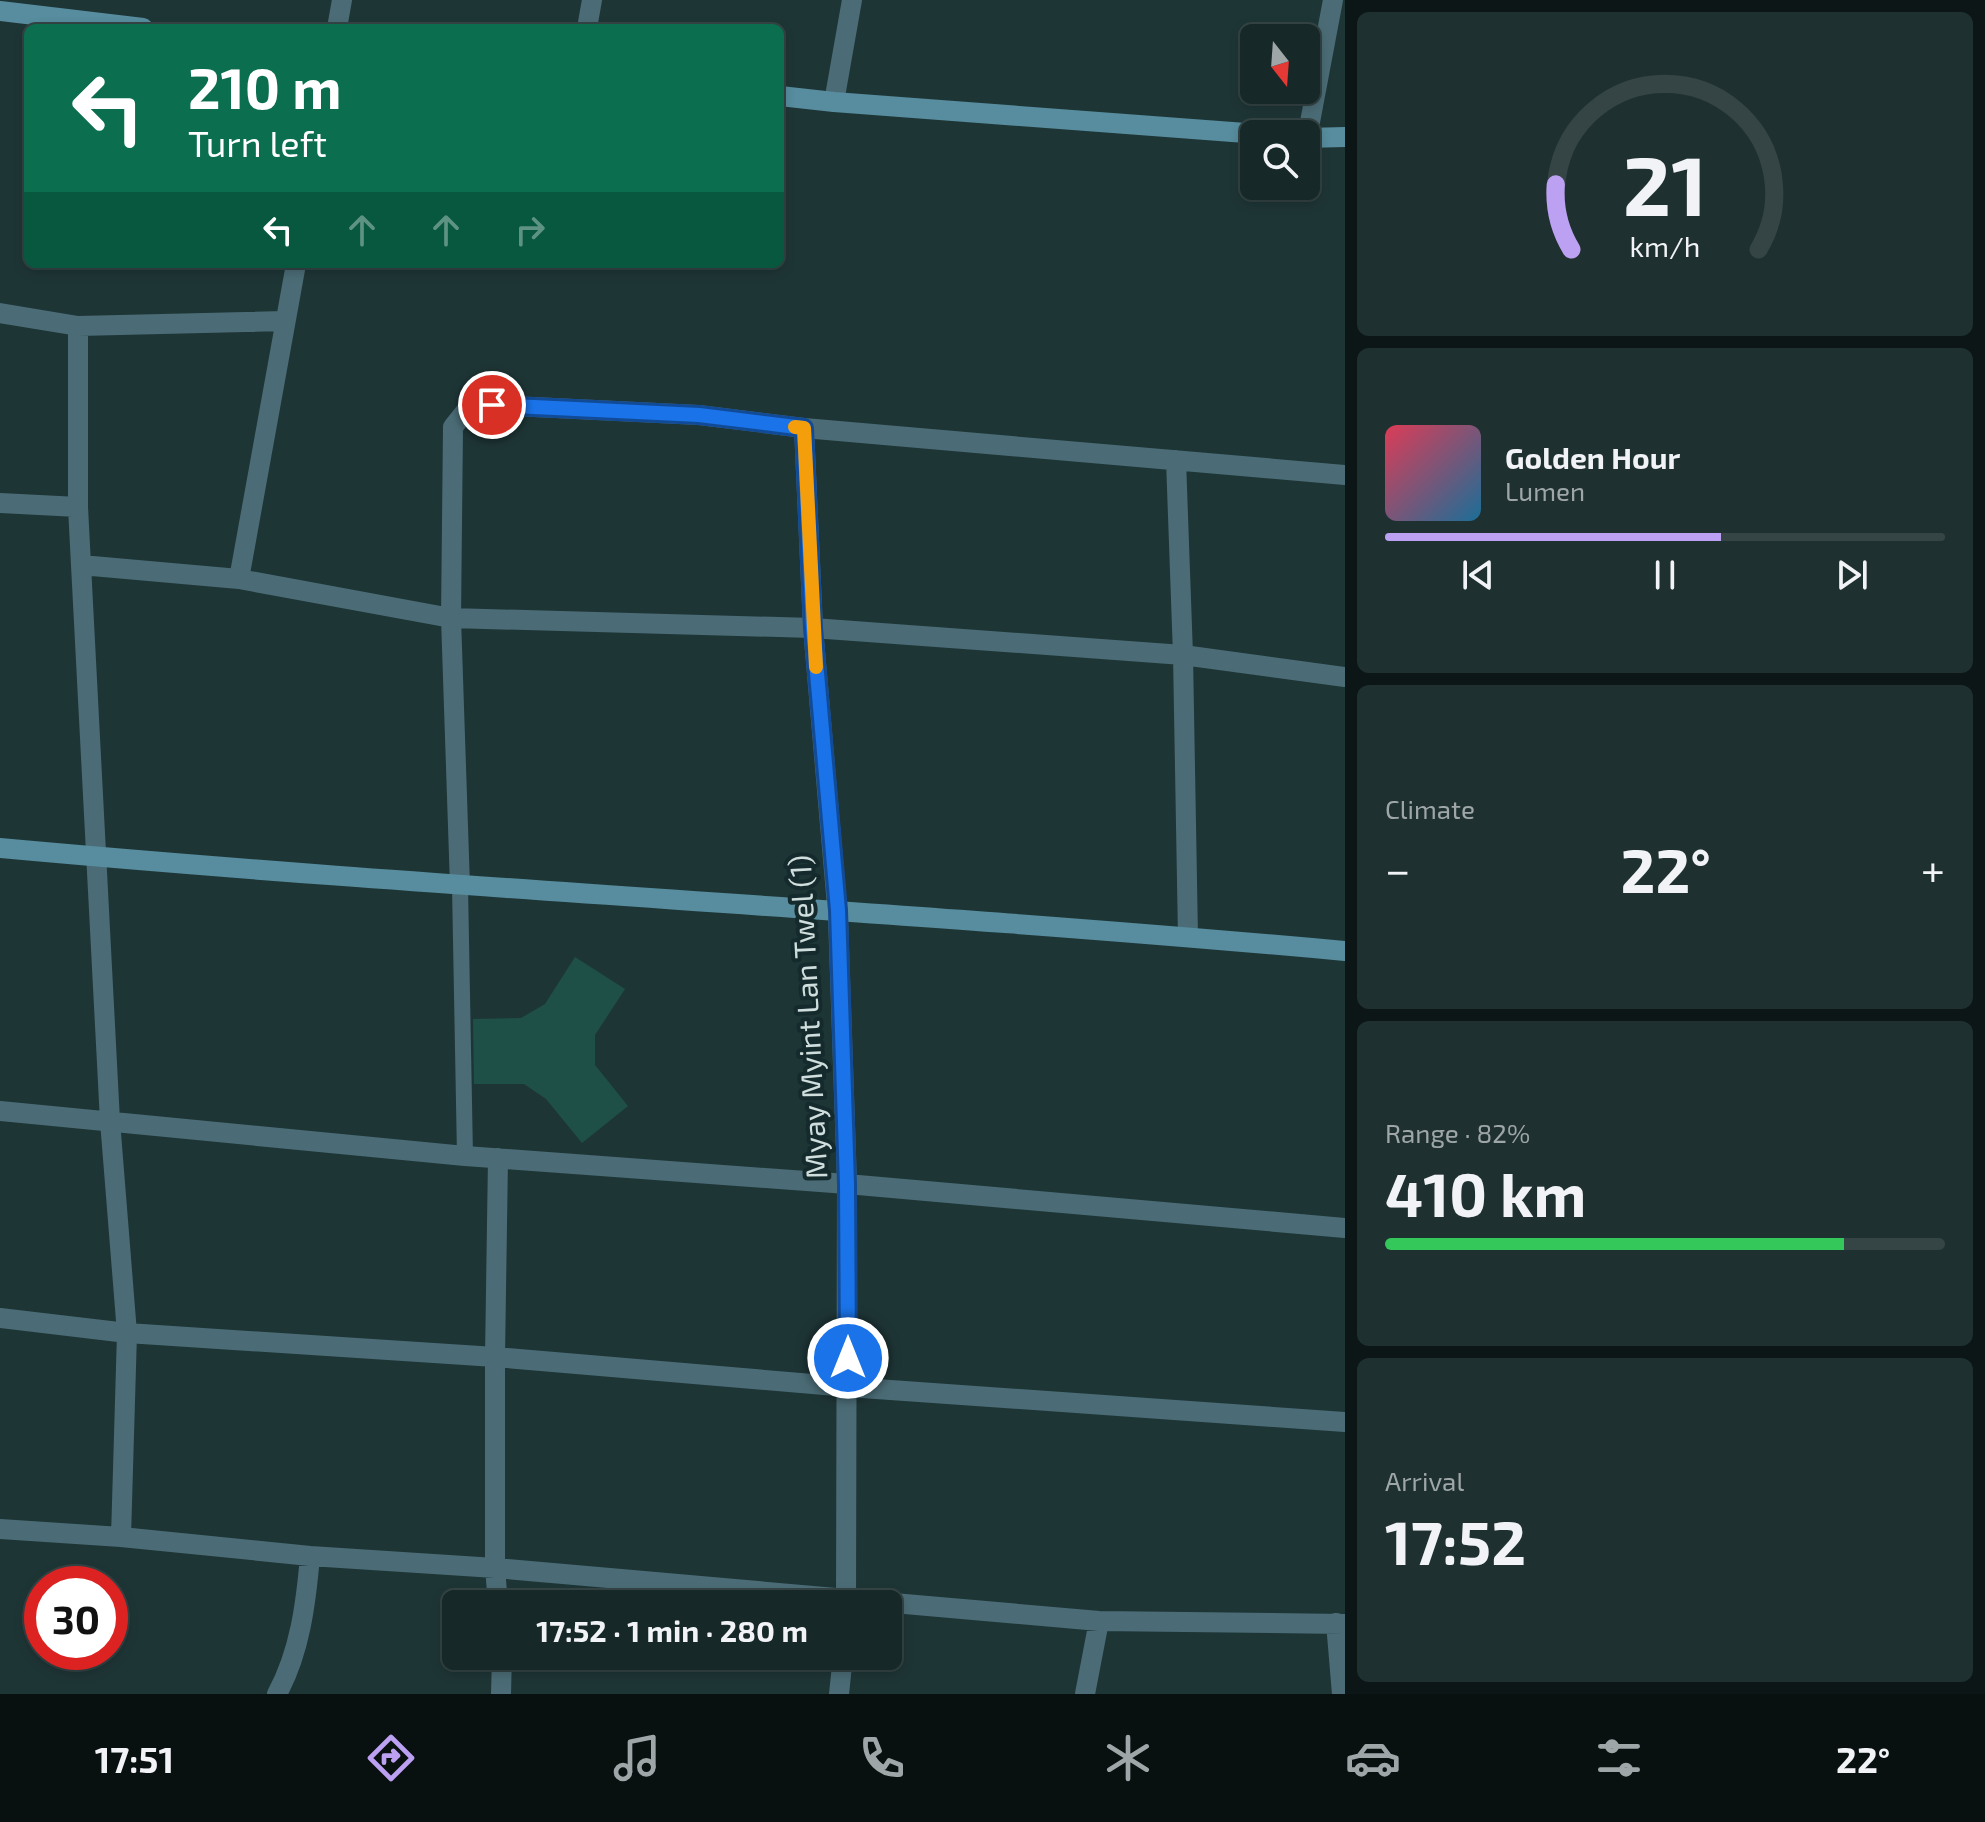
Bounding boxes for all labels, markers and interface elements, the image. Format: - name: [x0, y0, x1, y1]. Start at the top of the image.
- north arrow: [1240, 24, 1320, 104]
- map controls: [1240, 24, 1320, 200]
- text: 210 m: [188, 53, 342, 120]
- icon: left: [56, 56, 160, 160]
- button: search: [1240, 120, 1320, 200]
- text: Turn left: [188, 121, 327, 164]
- text: 21: [1623, 133, 1707, 233]
- icon: left: [256, 208, 300, 252]
- icon: ahead: [340, 208, 384, 252]
- icon: ahead: [424, 208, 468, 252]
- icon: right: [508, 208, 552, 252]
- text: km/h: [1630, 228, 1700, 263]
- pin: [458, 371, 526, 439]
- icon: arrive: [470, 383, 514, 427]
- text: Golden Hour: [1505, 439, 1680, 475]
- text: Lumen: [1505, 475, 1585, 506]
- icon: previous: [1456, 553, 1500, 597]
- icon: pause: [1643, 553, 1687, 597]
- icon: next: [1830, 553, 1874, 597]
- text: Climate: [1385, 793, 1475, 824]
- text: 22°: [1621, 833, 1711, 905]
- text: −: [1385, 842, 1411, 895]
- text: +: [1921, 842, 1945, 895]
- street label: Myay Myint Lan Twel (1): [781, 854, 833, 1180]
- text: Range · 82%: [1385, 1117, 1530, 1148]
- text: 410 km: [1385, 1157, 1586, 1229]
- position arrow: [806, 1316, 890, 1400]
- text: Arrival: [1385, 1465, 1464, 1496]
- text: 17:52: [1385, 1505, 1526, 1577]
- speed limit sign: 30: [24, 1566, 128, 1670]
- text: 17:52 · 1 min · 280 m: [536, 1612, 808, 1648]
- icon: directions: [363, 1730, 419, 1786]
- icon: music: [609, 1730, 665, 1786]
- icon: phone: [854, 1730, 910, 1786]
- icon: climate: [1100, 1730, 1156, 1786]
- icon: car: [1345, 1730, 1401, 1786]
- icon: filters: [1591, 1730, 1647, 1786]
- text: 17:51: [95, 1737, 174, 1780]
- text: 22°: [1836, 1737, 1890, 1780]

